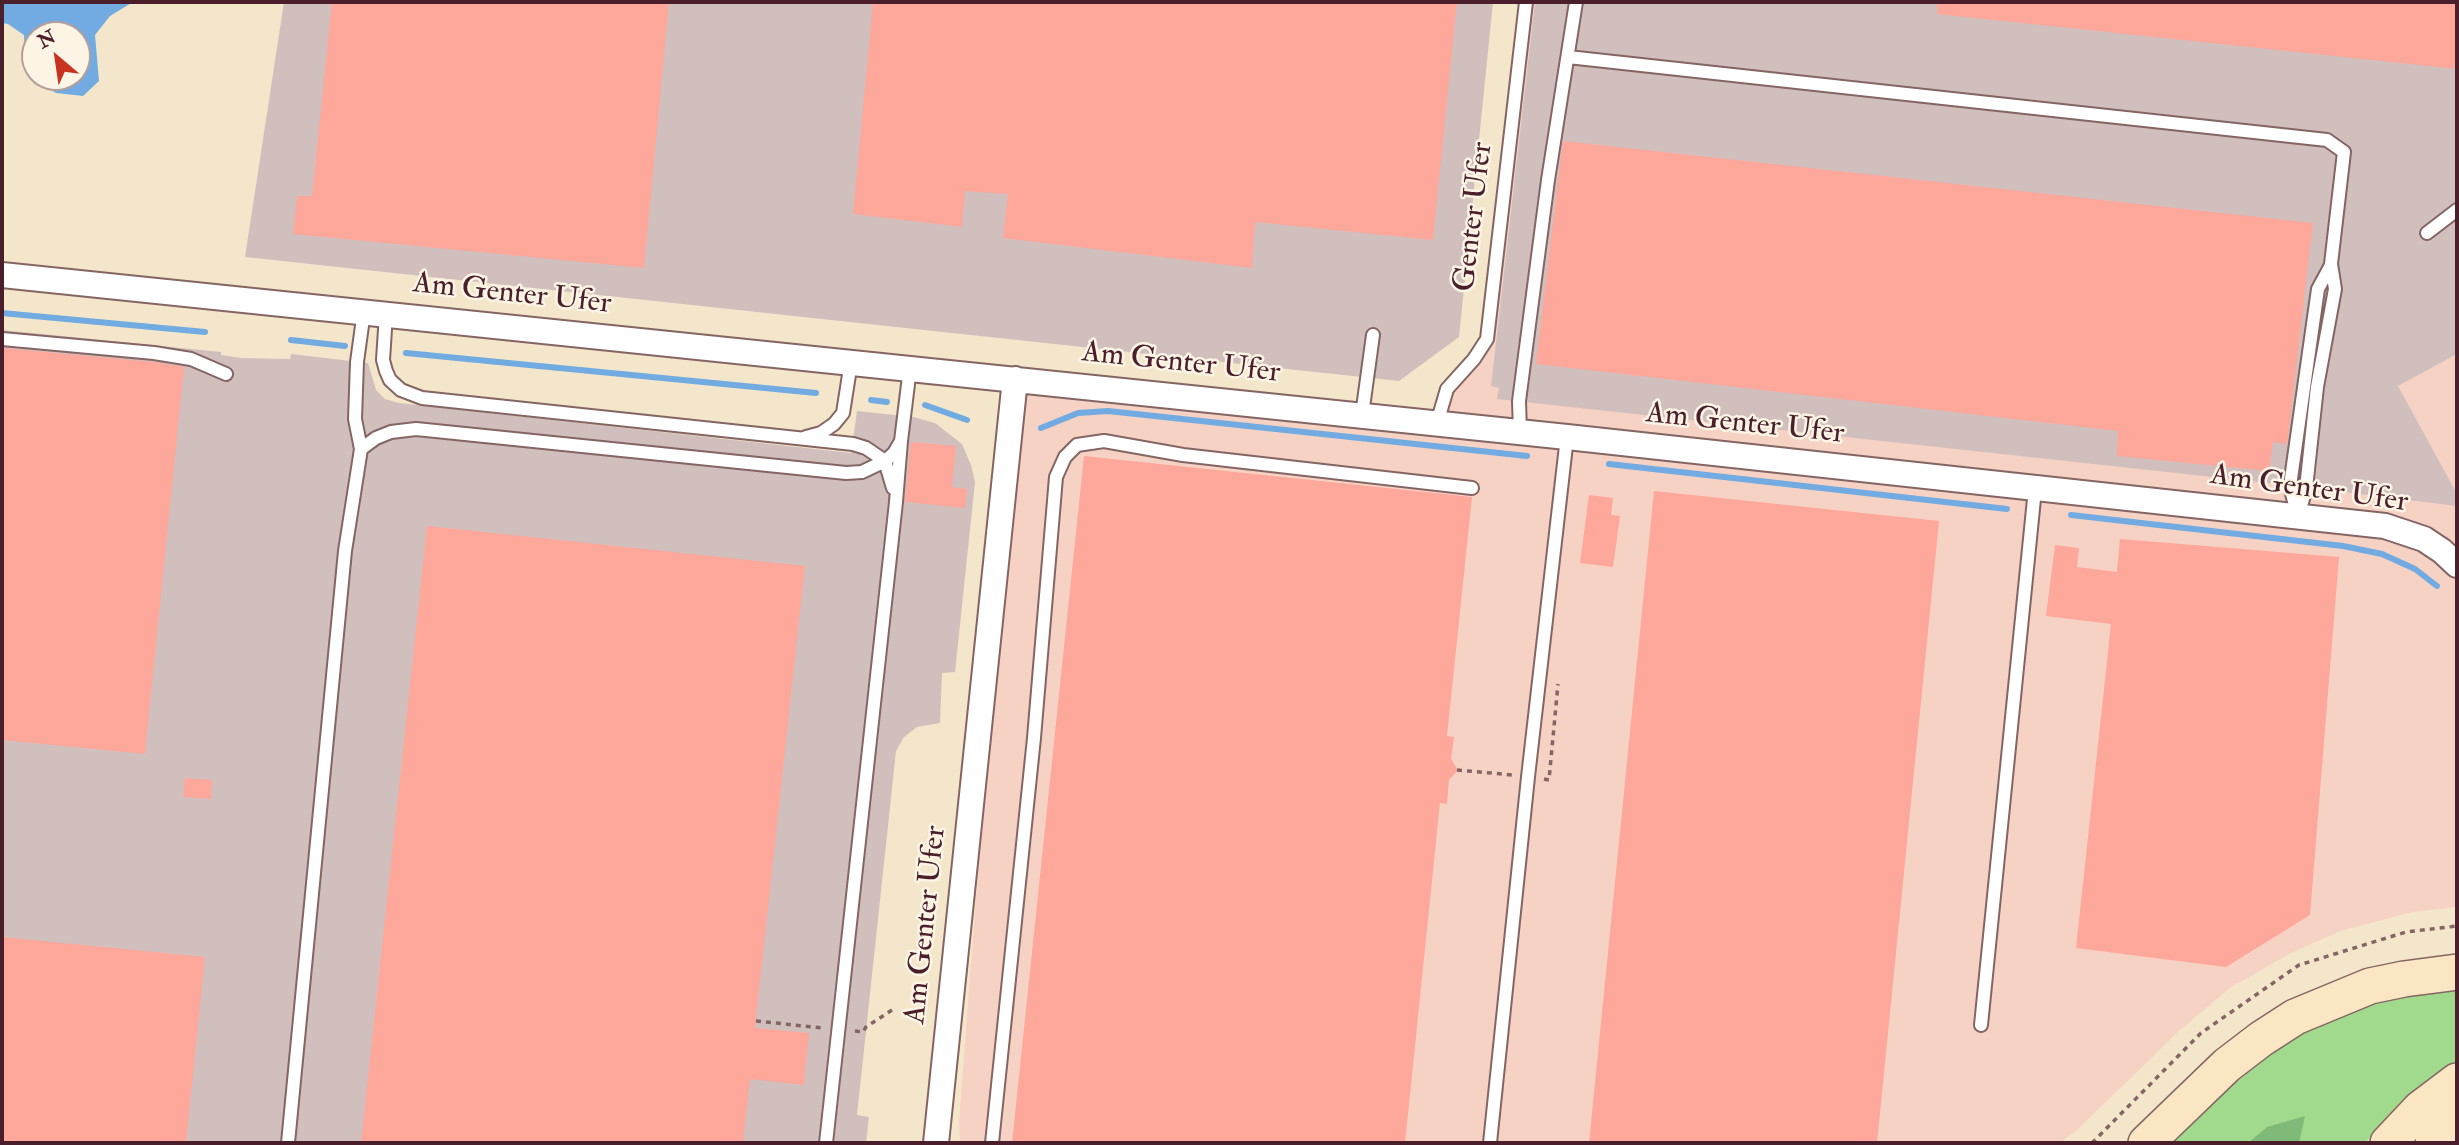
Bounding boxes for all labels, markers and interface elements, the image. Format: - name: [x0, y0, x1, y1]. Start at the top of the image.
- north arrow: [21, 21, 91, 91]
- text: N: [34, 25, 60, 54]
- street label: Genter Ufer: [1448, 140, 1502, 294]
- street label: Am Genter Ufer: [411, 267, 613, 323]
- street label: Am Genter Ufer: [1080, 336, 1282, 392]
- street label: Am Genter Ufer: [1644, 397, 1846, 453]
- street label: Am Genter Ufer: [2208, 458, 2410, 522]
- street label: Am Genter Ufer: [899, 824, 955, 1026]

